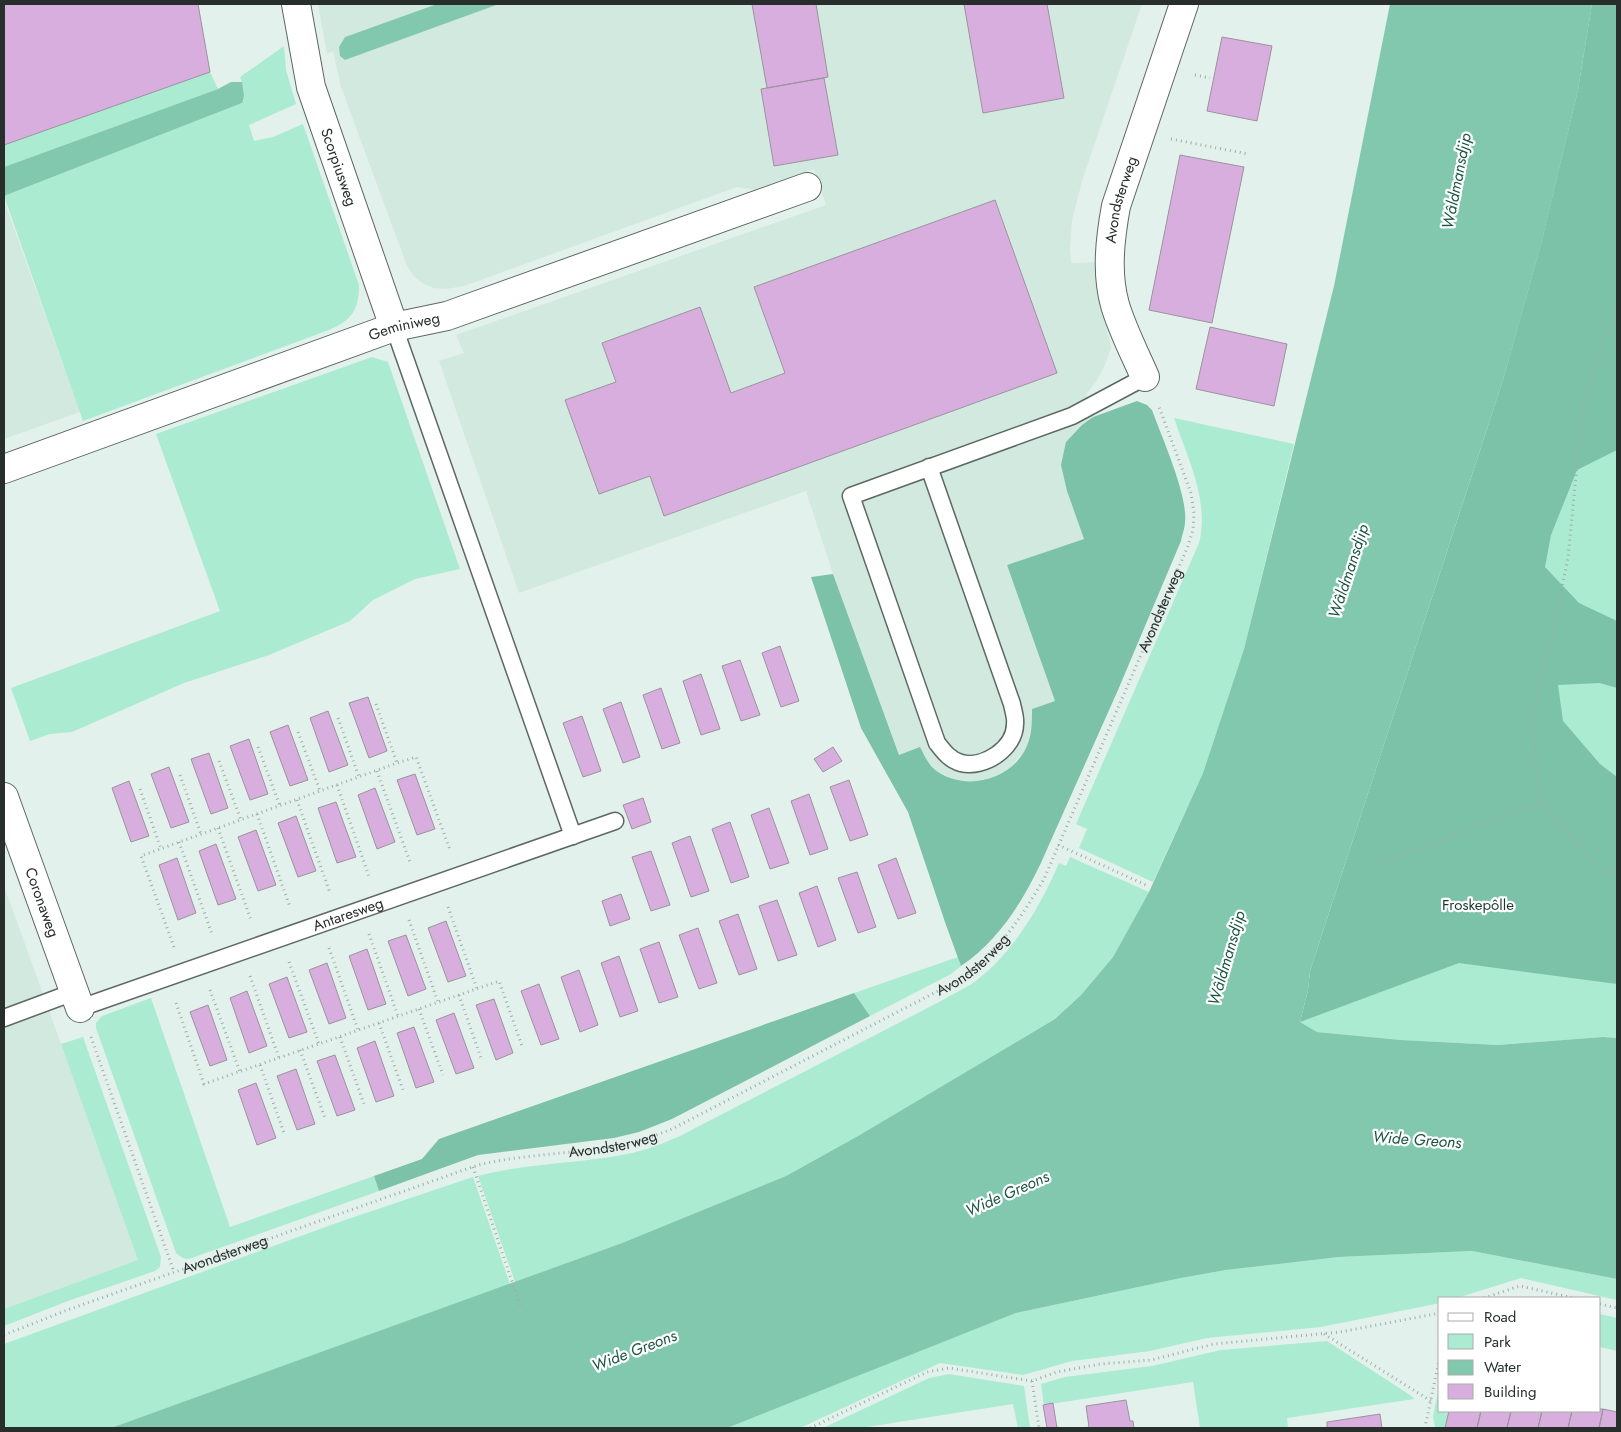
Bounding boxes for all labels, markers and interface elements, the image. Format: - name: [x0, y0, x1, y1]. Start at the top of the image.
- street label: Scorpiusweg: [315, 125, 362, 209]
- water label: Wâldmansdjip: [1436, 131, 1477, 231]
- street label: Avondsterweg: [1100, 153, 1143, 244]
- street label: Geminiweg: [365, 307, 442, 346]
- water label: Wâldmansdjip: [1322, 521, 1375, 621]
- street label: Avondsterweg: [1132, 565, 1188, 656]
- street label: Coronaweg: [19, 864, 65, 940]
- street label: Antaresweg: [310, 892, 386, 937]
- park label: Froskepôlle: [1442, 894, 1514, 916]
- water label: Wâldmansdjip: [1202, 908, 1251, 1008]
- street label: Avondsterweg: [932, 929, 1015, 1001]
- street label: Avondsterweg: [568, 1125, 660, 1163]
- water label: Wide Greons: [1372, 1125, 1463, 1154]
- water label: Wide Greons: [962, 1165, 1053, 1222]
- street label: Avondsterweg: [179, 1229, 271, 1280]
- legend: [1438, 1297, 1601, 1412]
- text: Road: [1484, 1306, 1516, 1328]
- water label: Wide Greons: [588, 1324, 681, 1377]
- text: Park: [1484, 1331, 1511, 1353]
- text: Water: [1484, 1356, 1522, 1378]
- text: Building: [1484, 1381, 1536, 1403]

